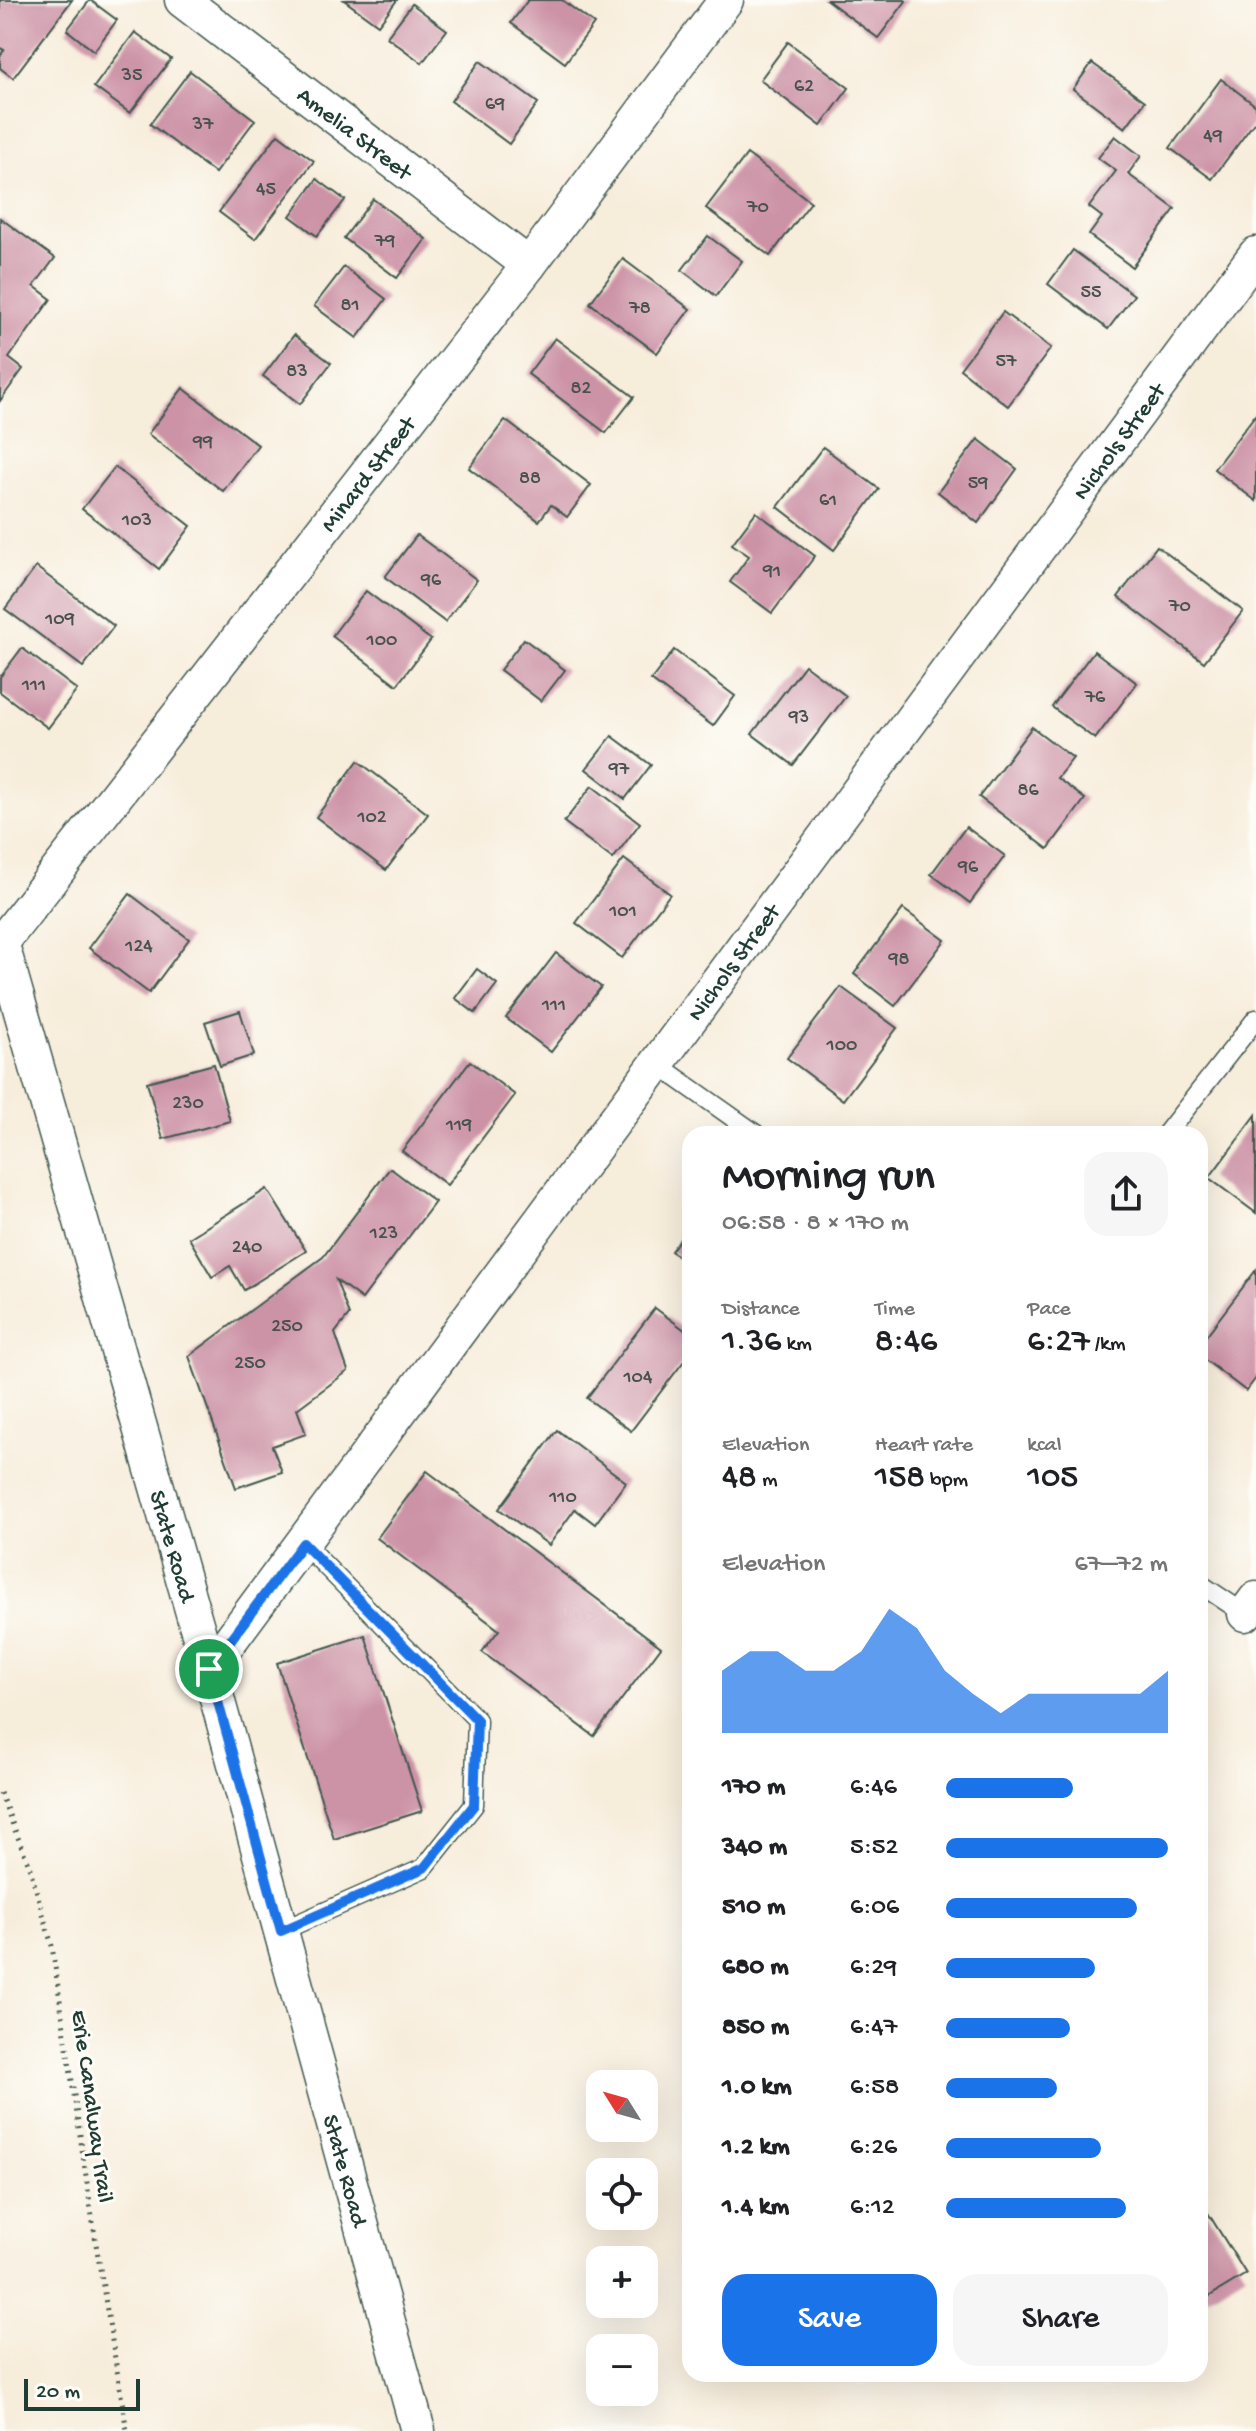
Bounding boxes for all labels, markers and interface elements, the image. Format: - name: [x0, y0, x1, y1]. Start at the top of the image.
- house number: 35: [121, 65, 142, 88]
- house number: 62: [794, 76, 814, 99]
- street label: Amelia Street: [290, 82, 418, 190]
- house number: 69: [485, 94, 505, 117]
- house number: 37: [192, 114, 214, 137]
- house number: 49: [1203, 126, 1223, 149]
- house number: 45: [256, 179, 276, 202]
- house number: 70: [746, 197, 769, 220]
- house number: 79: [374, 231, 395, 254]
- house number: 55: [1080, 282, 1102, 305]
- house number: 81: [340, 295, 360, 318]
- house number: 78: [628, 298, 651, 321]
- house number: 57: [996, 351, 1017, 374]
- house number: 83: [286, 361, 308, 384]
- street label: Nichols Street: [1068, 377, 1175, 507]
- house number: 82: [571, 378, 592, 401]
- street label: Minard Street: [316, 410, 425, 539]
- house number: 99: [192, 432, 213, 455]
- house number: 88: [519, 468, 541, 491]
- house number: 59: [968, 473, 988, 496]
- house number: 61: [819, 490, 837, 513]
- house number: 103: [121, 510, 152, 533]
- house number: 91: [762, 561, 781, 584]
- house number: 96: [420, 570, 442, 593]
- house number: 70: [1168, 596, 1191, 619]
- house number: 109: [44, 609, 75, 632]
- house number: 100: [366, 630, 397, 653]
- house number: 111: [21, 675, 46, 698]
- house number: 76: [1084, 687, 1106, 710]
- house number: 93: [788, 707, 809, 730]
- house number: 97: [608, 759, 630, 782]
- house number: 86: [1017, 780, 1039, 803]
- house number: 102: [356, 807, 387, 830]
- house number: 96: [957, 857, 979, 880]
- street label: Nichols Street: [682, 898, 789, 1028]
- house number: 101: [608, 901, 637, 924]
- house number: 124: [124, 936, 153, 959]
- house number: 98: [888, 949, 910, 972]
- house number: 111: [541, 995, 566, 1018]
- house number: 100: [826, 1035, 857, 1058]
- house number: 230: [172, 1093, 204, 1116]
- house number: 119: [445, 1115, 472, 1138]
- button: share: [1084, 1152, 1168, 1236]
- text: Morning run: [722, 1153, 935, 1205]
- text: 06:58 · 8 × 170 m: [722, 1209, 909, 1240]
- house number: 123: [369, 1223, 398, 1246]
- house number: 240: [232, 1237, 262, 1260]
- text: Distance: [722, 1297, 800, 1323]
- text: Time: [875, 1297, 915, 1323]
- text: Pace: [1027, 1297, 1071, 1323]
- house number: 250: [271, 1316, 303, 1339]
- text: 1.36: [722, 1323, 781, 1363]
- text: 8:46: [875, 1323, 937, 1363]
- text: 6:27: [1027, 1323, 1090, 1363]
- text: km: [781, 1332, 812, 1358]
- text: /km: [1090, 1332, 1126, 1358]
- house number: 250: [234, 1353, 266, 1376]
- house number: 104: [623, 1367, 653, 1390]
- text: Elevation: [722, 1433, 809, 1459]
- text: Heart rate: [875, 1433, 973, 1459]
- text: kcal: [1027, 1433, 1062, 1459]
- text: 48: [722, 1459, 757, 1499]
- text: 158: [875, 1459, 925, 1499]
- text: 105: [1027, 1459, 1078, 1499]
- text: m: [757, 1468, 778, 1494]
- text: bpm: [925, 1468, 968, 1494]
- house number: 110: [548, 1487, 577, 1510]
- street label: State Road: [141, 1488, 201, 1608]
- text: Elevation: [722, 1550, 825, 1581]
- text: 67–72 m: [1074, 1550, 1168, 1581]
- pin: [175, 1635, 243, 1703]
- icon: arrive: [187, 1647, 231, 1691]
- text: 170 m: [722, 1773, 785, 1804]
- text: 6:46: [850, 1773, 897, 1804]
- text: 340 m: [722, 1833, 787, 1864]
- text: 5:52: [850, 1833, 898, 1864]
- text: 510 m: [722, 1893, 786, 1924]
- text: 6:06: [850, 1893, 899, 1924]
- text: 680 m: [722, 1953, 789, 1984]
- text: 6:29: [850, 1953, 897, 1984]
- street label: Erie Canalway Trail: [63, 2008, 118, 2205]
- text: 850 m: [722, 2013, 789, 2044]
- text: 6:47: [850, 2013, 897, 2044]
- north arrow: [586, 2070, 658, 2142]
- map controls: [586, 2070, 658, 2406]
- text: 1.0 km: [722, 2073, 792, 2104]
- text: 6:58: [850, 2073, 899, 2104]
- street label: State Road: [314, 2112, 373, 2232]
- text: 1.2 km: [722, 2133, 790, 2164]
- text: 6:26: [850, 2133, 897, 2164]
- button: locate: [586, 2158, 658, 2230]
- text: 1.4 km: [722, 2193, 789, 2224]
- text: 6:12: [850, 2193, 895, 2224]
- button: +: [586, 2246, 658, 2318]
- button: Save: [722, 2274, 937, 2366]
- button: Share: [953, 2274, 1168, 2366]
- button: −: [586, 2334, 658, 2406]
- scale bar: [24, 2375, 140, 2411]
- text: 20 m: [36, 2380, 80, 2406]

